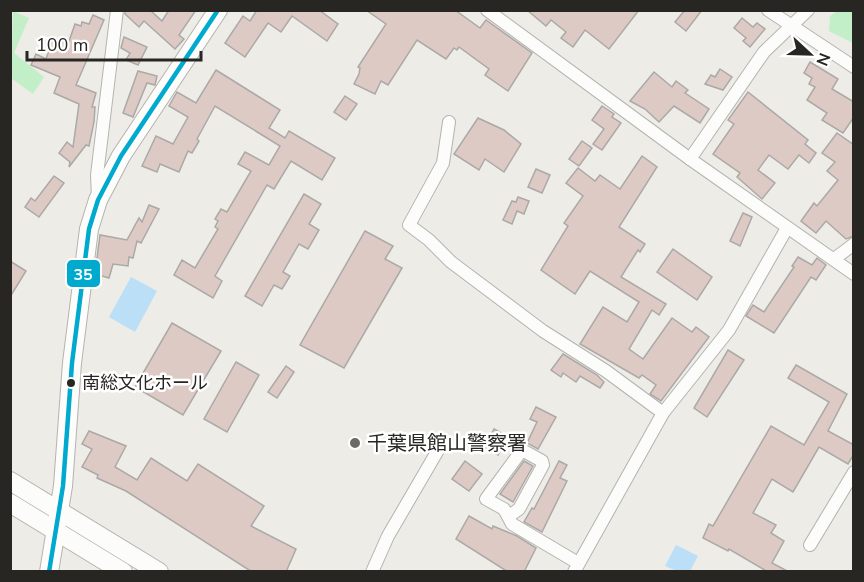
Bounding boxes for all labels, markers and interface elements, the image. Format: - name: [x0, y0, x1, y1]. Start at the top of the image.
- scale bar: [27, 24, 201, 62]
- north arrow: [780, 24, 840, 84]
- text: 100 m: [36, 33, 88, 57]
- text: N: [811, 50, 835, 69]
- line badge: 35: [66, 259, 101, 288]
- text: 35: [73, 264, 93, 286]
- place label: 南総文化ホール: [82, 371, 208, 395]
- marker: 南総文化ホール: [65, 377, 77, 389]
- place label: 千葉県館山警察署: [367, 430, 527, 457]
- marker: 千葉県館山警察署: [348, 436, 362, 450]

